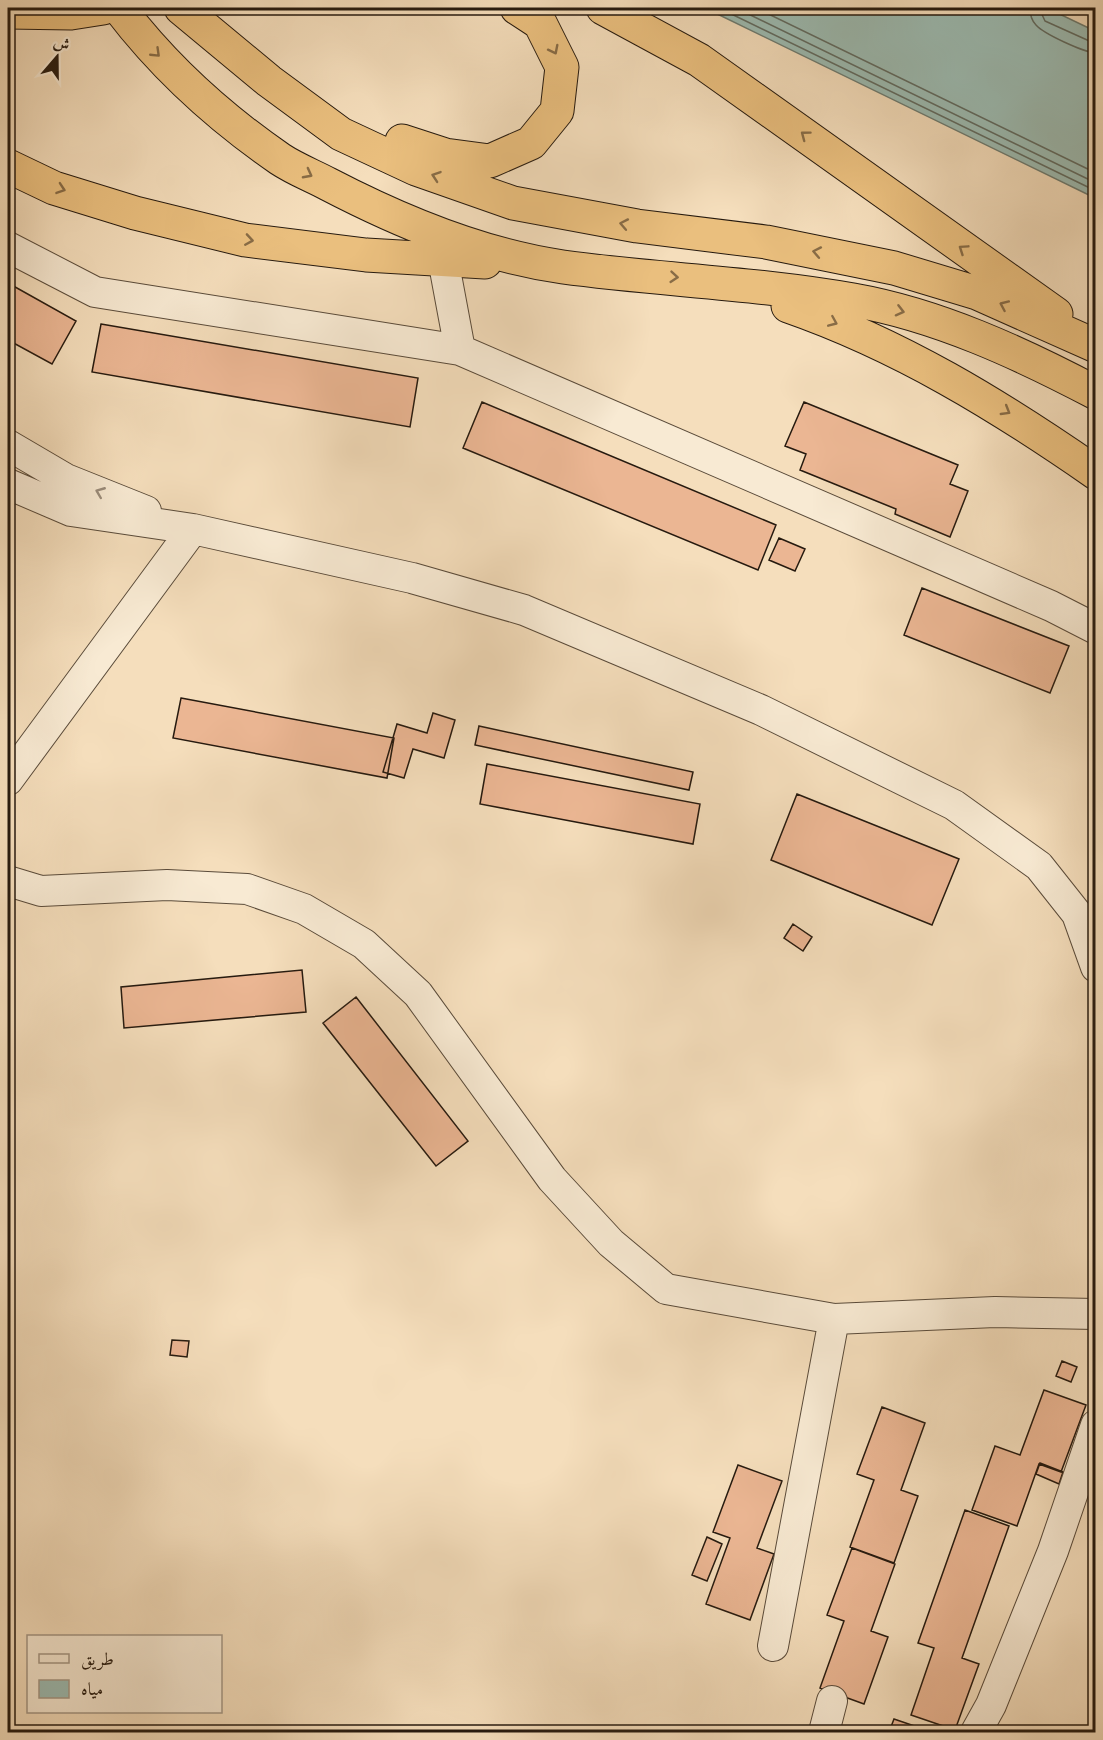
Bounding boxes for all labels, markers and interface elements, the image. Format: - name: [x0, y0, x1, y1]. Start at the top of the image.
- north arrow: [27, 27, 87, 87]
- text: ش: [51, 32, 73, 56]
- one-way arrow: [547, 44, 558, 55]
- one-way arrow: [148, 46, 159, 57]
- one-way arrow: [801, 131, 812, 142]
- one-way arrow: [302, 167, 312, 178]
- one-way arrow: [431, 171, 441, 183]
- one-way arrow: [55, 182, 66, 195]
- one-way arrow: [619, 218, 629, 231]
- one-way arrow: [245, 234, 254, 246]
- one-way arrow: [959, 245, 970, 256]
- one-way arrow: [812, 246, 822, 259]
- one-way arrow: [669, 270, 678, 283]
- one-way arrow: [999, 300, 1010, 312]
- one-way arrow: [895, 304, 905, 317]
- one-way arrow: [826, 315, 837, 327]
- one-way arrow: [1000, 404, 1010, 416]
- one-way arrow: [95, 487, 106, 499]
- legend: [27, 1635, 222, 1713]
- text: طريق: [81, 1649, 114, 1671]
- text: مياه: [81, 1679, 103, 1701]

